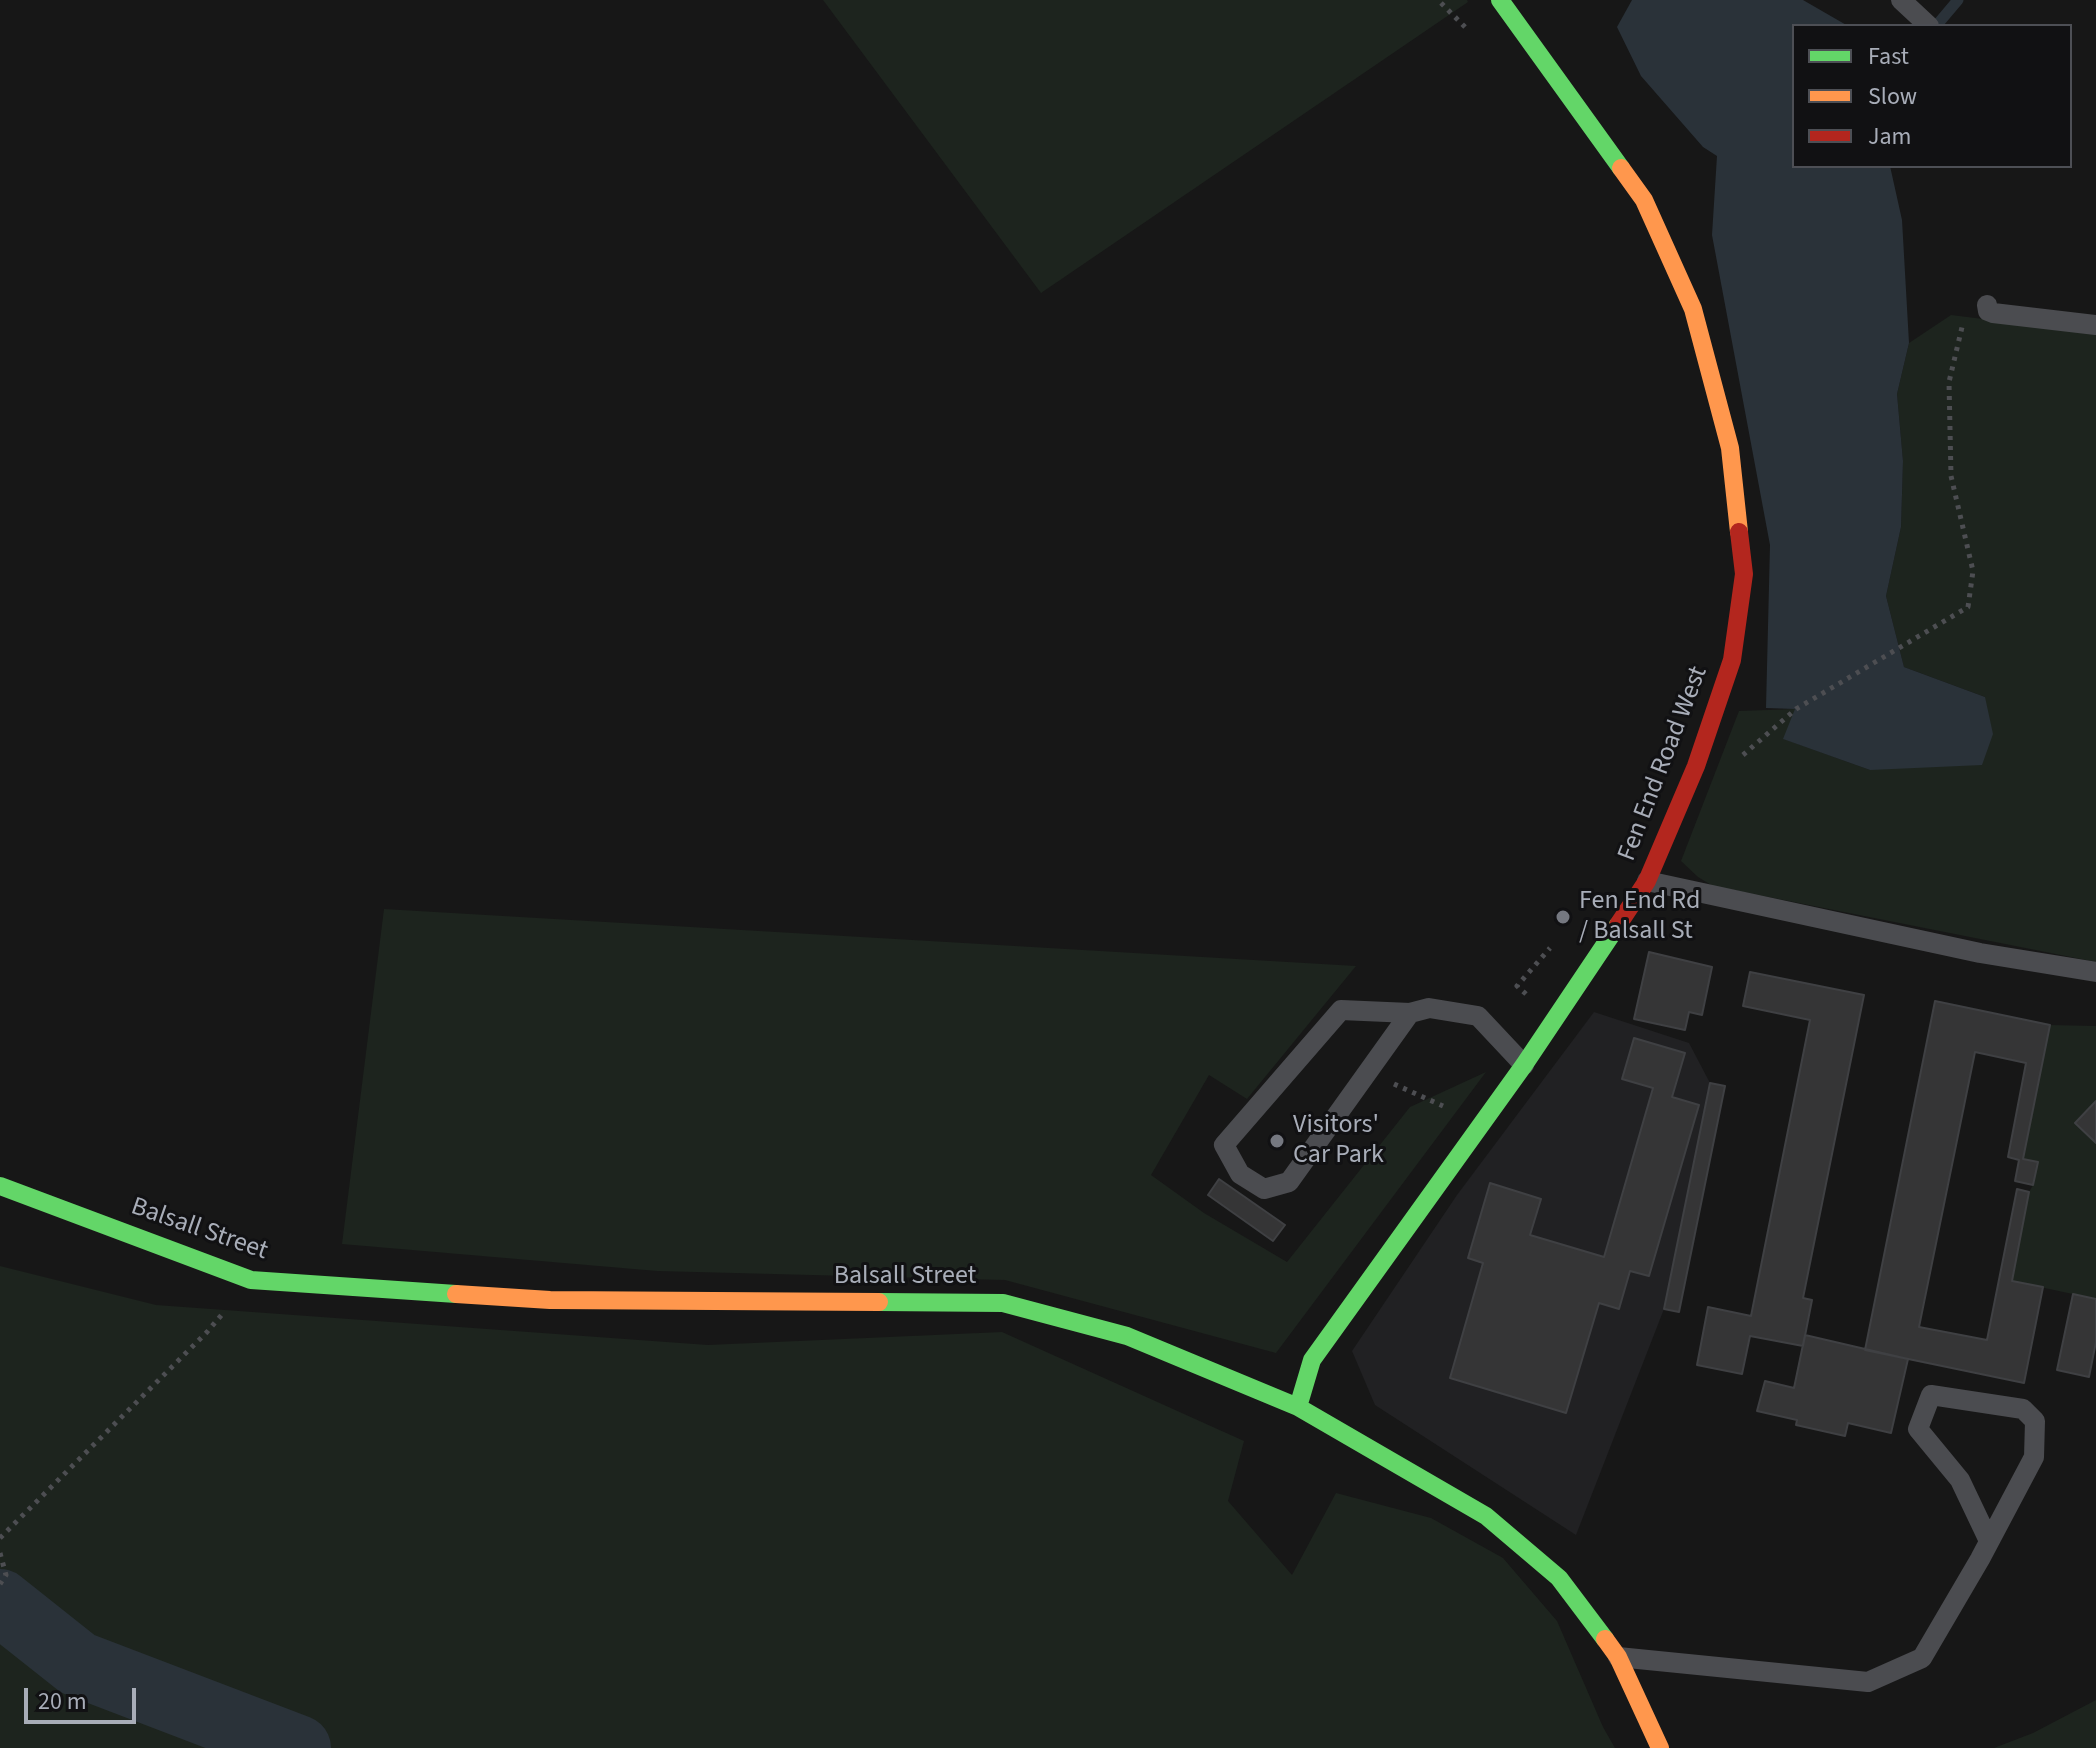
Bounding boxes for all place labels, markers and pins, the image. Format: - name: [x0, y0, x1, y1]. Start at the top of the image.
- place label: Fen End Rd / Balsall St: [1579, 886, 1700, 948]
- marker: Fen End Rd / Balsall St: [1554, 908, 1572, 926]
- place label: Visitors' Car Park: [1293, 1110, 1384, 1172]
- marker: Visitors' Car Park: [1268, 1132, 1286, 1150]

